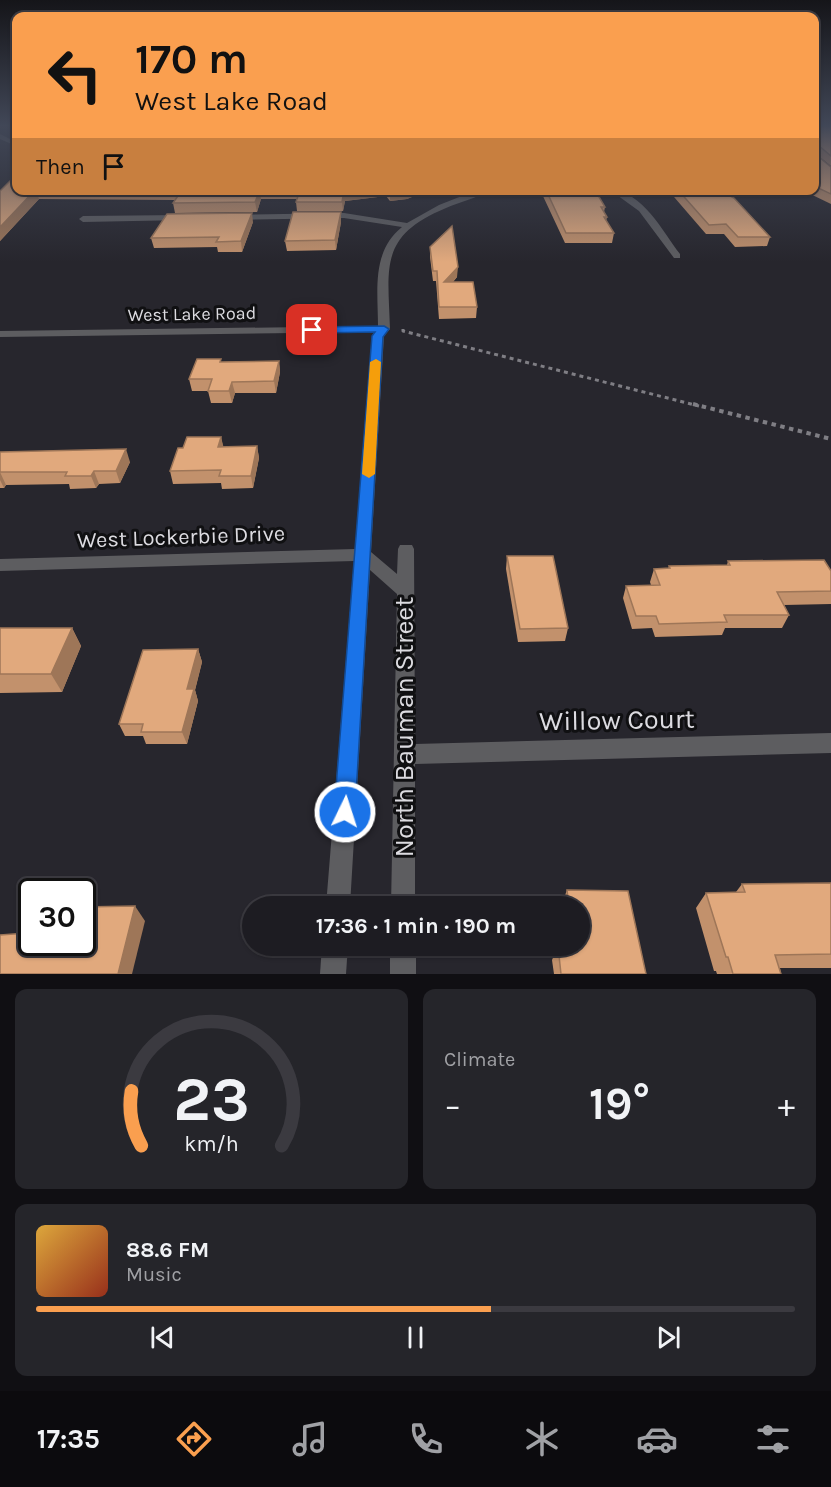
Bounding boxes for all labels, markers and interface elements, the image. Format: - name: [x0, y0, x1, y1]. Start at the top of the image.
- text: 170 m: [135, 34, 248, 84]
- icon: left: [36, 36, 114, 114]
- text: West Lake Road: [135, 85, 328, 117]
- icon: arrive: [97, 150, 130, 183]
- text: Then: [36, 154, 85, 180]
- street label: West Lake Road: [127, 302, 257, 326]
- pin: [286, 304, 337, 355]
- icon: arrive: [295, 313, 328, 346]
- street label: West Lockerbie Drive: [77, 520, 285, 554]
- street label: North Bauman Street: [388, 597, 420, 857]
- street label: Willow Court: [539, 703, 695, 737]
- position arrow: [313, 780, 377, 844]
- speed limit sign: 30: [18, 878, 96, 956]
- text: 17:36 · 1 min · 190 m: [316, 913, 516, 939]
- text: Climate: [444, 1048, 515, 1071]
- text: 23: [173, 1063, 250, 1136]
- text: 19°: [589, 1078, 650, 1130]
- text: −: [444, 1086, 461, 1124]
- text: +: [778, 1086, 795, 1124]
- text: km/h: [184, 1131, 239, 1156]
- text: 88.6 FM: [126, 1237, 209, 1263]
- text: Music: [126, 1263, 182, 1286]
- icon: previous: [146, 1321, 179, 1354]
- icon: pause: [399, 1321, 432, 1354]
- icon: next: [652, 1321, 685, 1354]
- icon: directions: [173, 1418, 215, 1460]
- icon: music: [289, 1418, 331, 1460]
- icon: phone: [405, 1418, 447, 1460]
- icon: climate: [521, 1418, 563, 1460]
- icon: car: [636, 1418, 678, 1460]
- icon: filters: [752, 1418, 794, 1460]
- text: 17:35: [37, 1423, 100, 1455]

